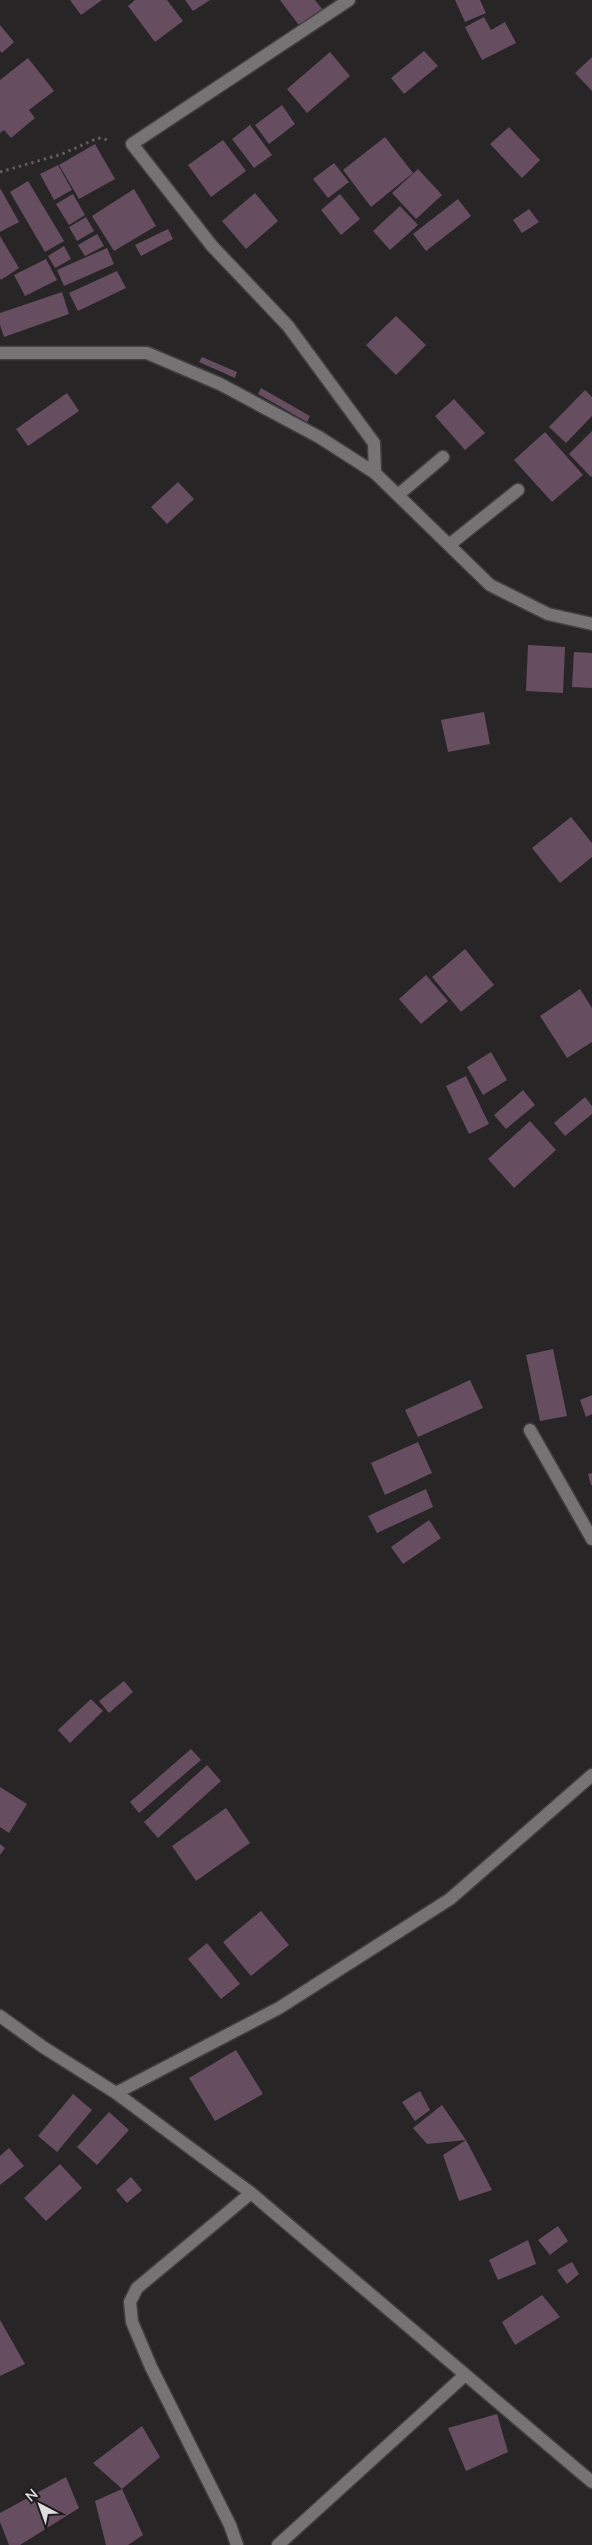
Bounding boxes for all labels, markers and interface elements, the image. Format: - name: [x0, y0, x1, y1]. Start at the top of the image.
- north arrow: [15, 2480, 65, 2530]
- text: N: [21, 2485, 41, 2505]

